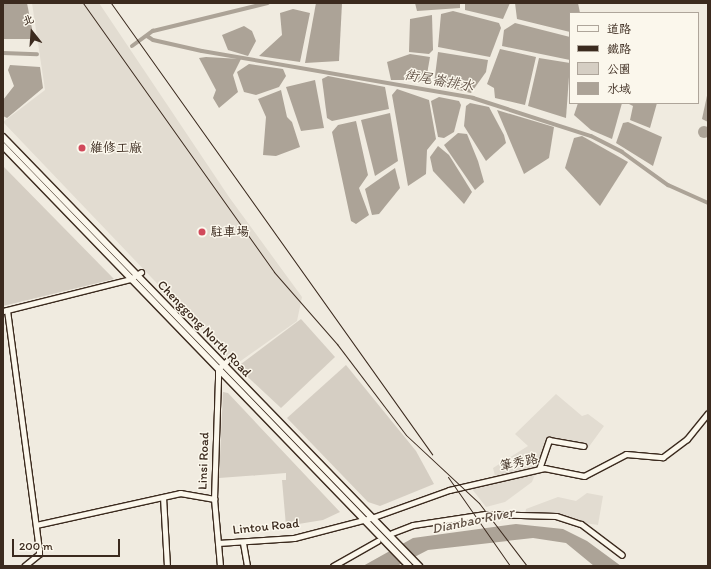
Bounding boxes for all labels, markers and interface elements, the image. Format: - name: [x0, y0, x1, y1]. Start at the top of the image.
- north arrow: [12, 12, 52, 52]
- text: 北: [21, 12, 36, 28]
- legend: [569, 12, 699, 104]
- text: 道路: [607, 22, 631, 36]
- text: 鐵路: [607, 42, 631, 56]
- text: 公園: [607, 62, 631, 76]
- water label: 街尾崙排水: [403, 67, 475, 95]
- text: 水域: [607, 82, 631, 96]
- place label: 維修工廠: [90, 140, 142, 156]
- marker: 維修工廠: [77, 143, 87, 153]
- place label: 駐車場: [210, 224, 249, 240]
- marker: 駐車場: [197, 227, 207, 237]
- street label: Chenggong North Road: [154, 277, 254, 381]
- street label: Linsi Road: [195, 432, 213, 490]
- street label: 筆秀路: [498, 451, 540, 475]
- water label: Dianbao River: [431, 504, 515, 538]
- street label: Lintou Road: [232, 516, 300, 538]
- scale bar: [14, 531, 122, 557]
- text: 200 m: [19, 539, 53, 553]

